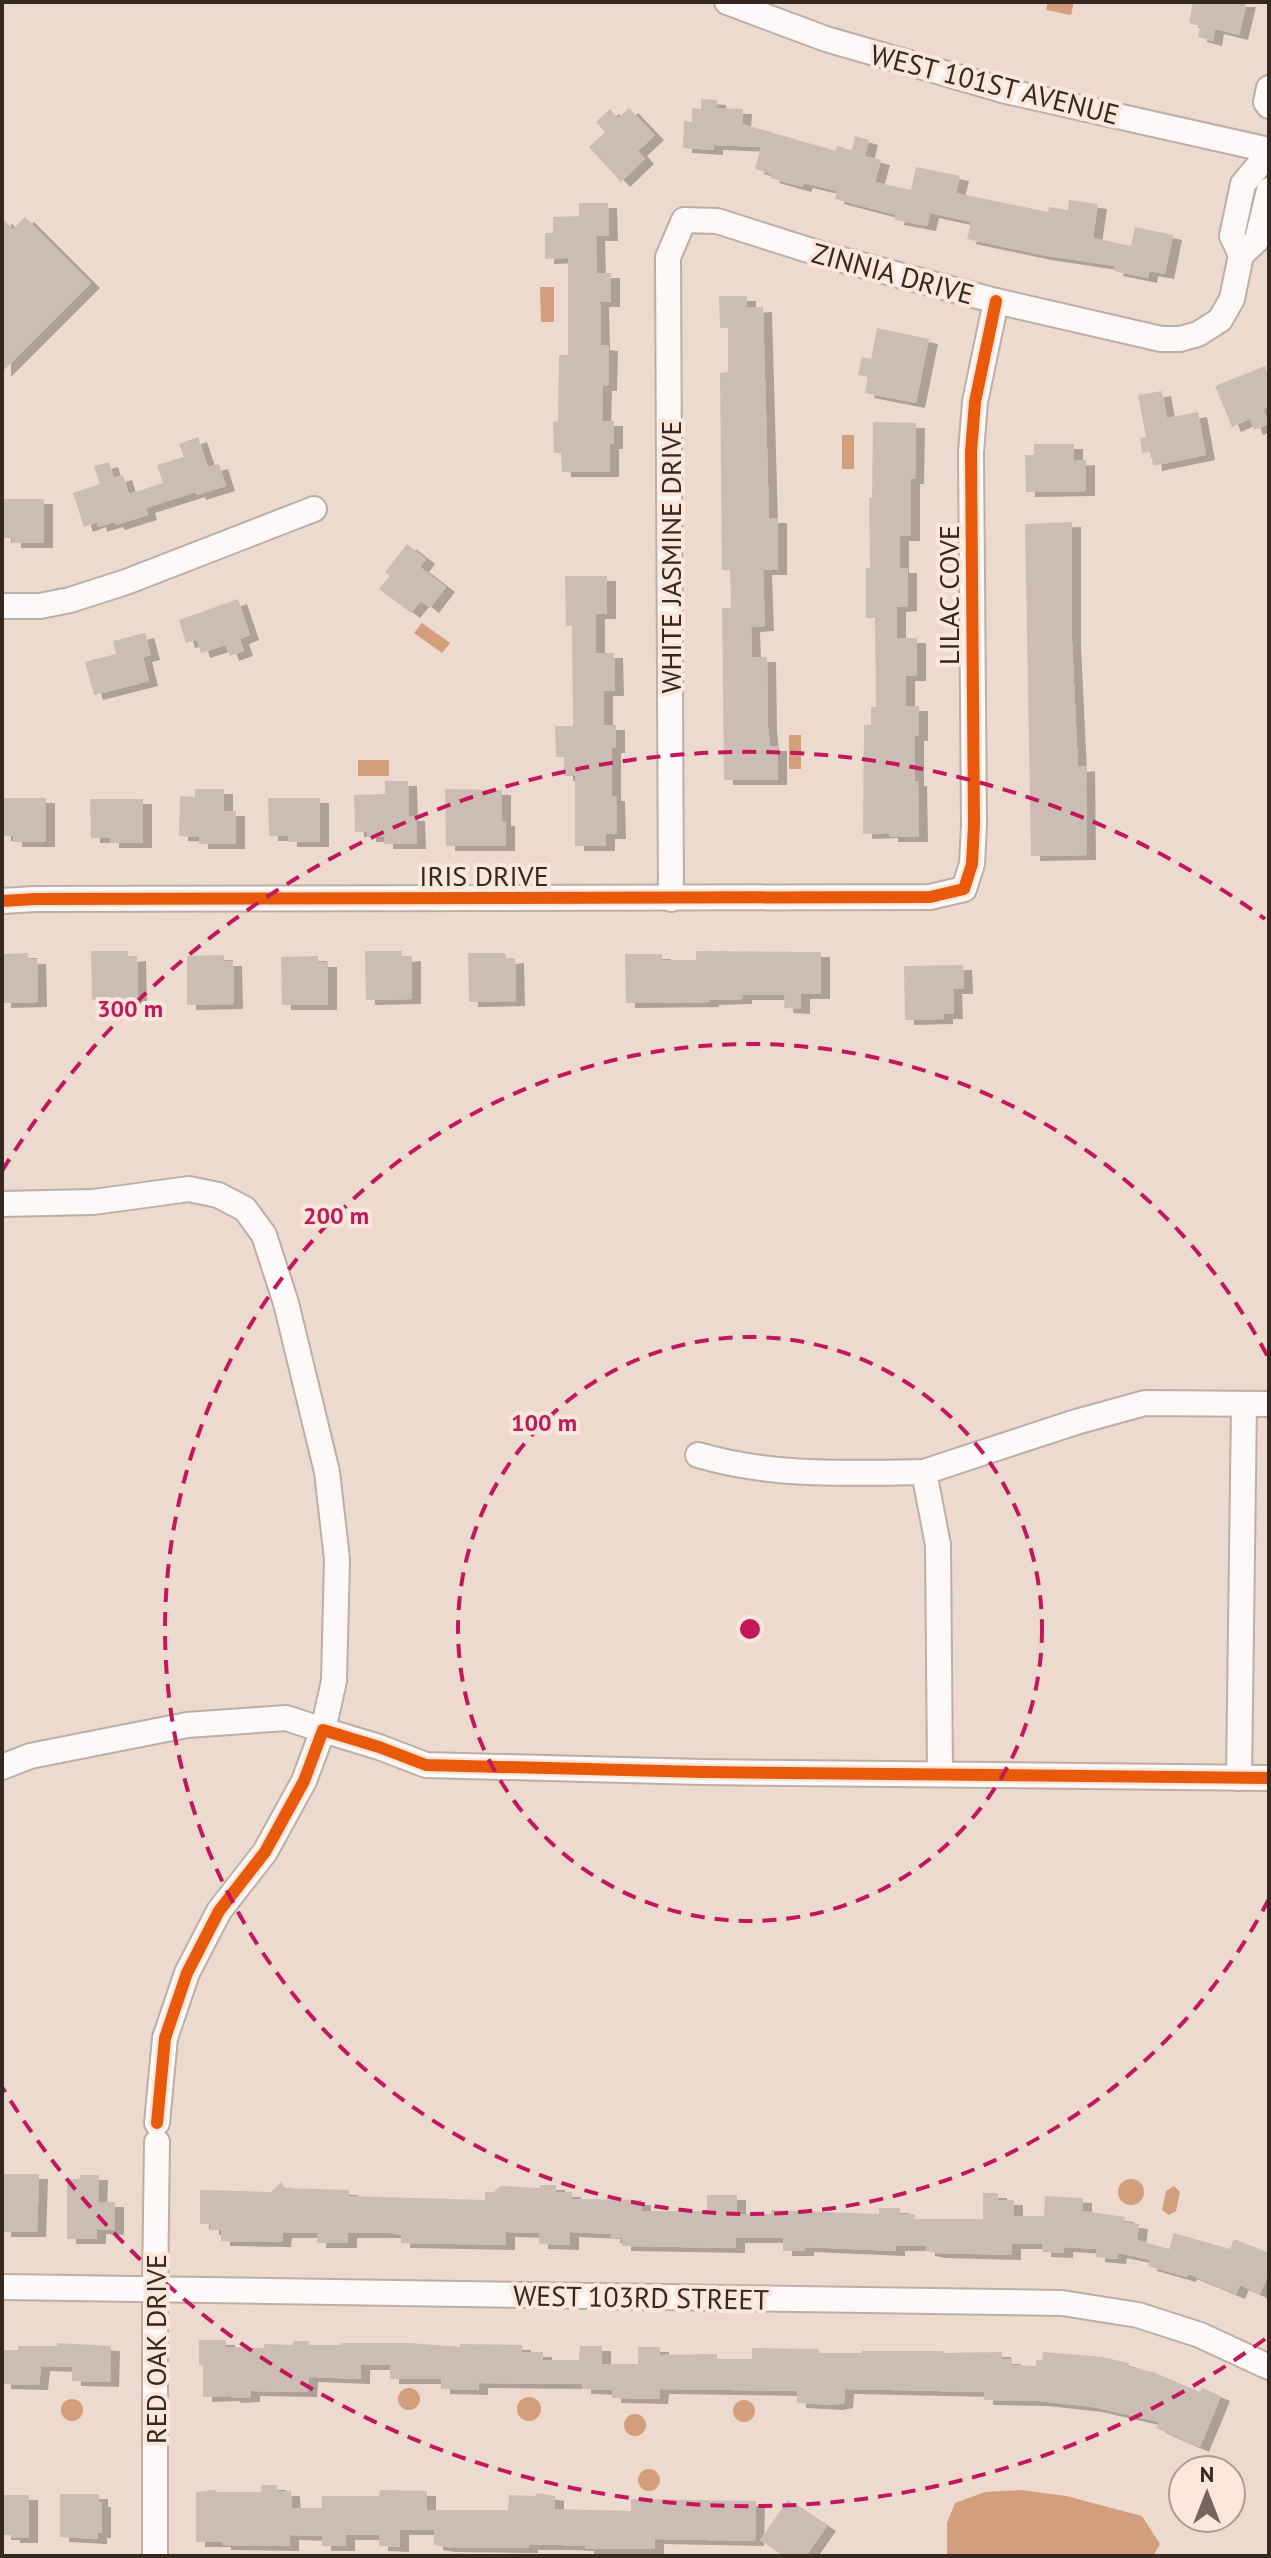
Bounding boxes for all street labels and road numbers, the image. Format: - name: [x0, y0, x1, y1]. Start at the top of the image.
- street label: WEST 101ST AVENUE: [867, 35, 1123, 133]
- street label: ZINNIA DRIVE: [808, 234, 978, 312]
- street label: WHITE JASMINE DRIVE: [652, 420, 689, 694]
- street label: LILAC COVE: [930, 525, 967, 665]
- street label: IRIS DRIVE: [419, 857, 549, 894]
- street label: RED OAK DRIVE: [137, 2254, 174, 2444]
- street label: WEST 103RD STREET: [513, 2276, 770, 2318]

